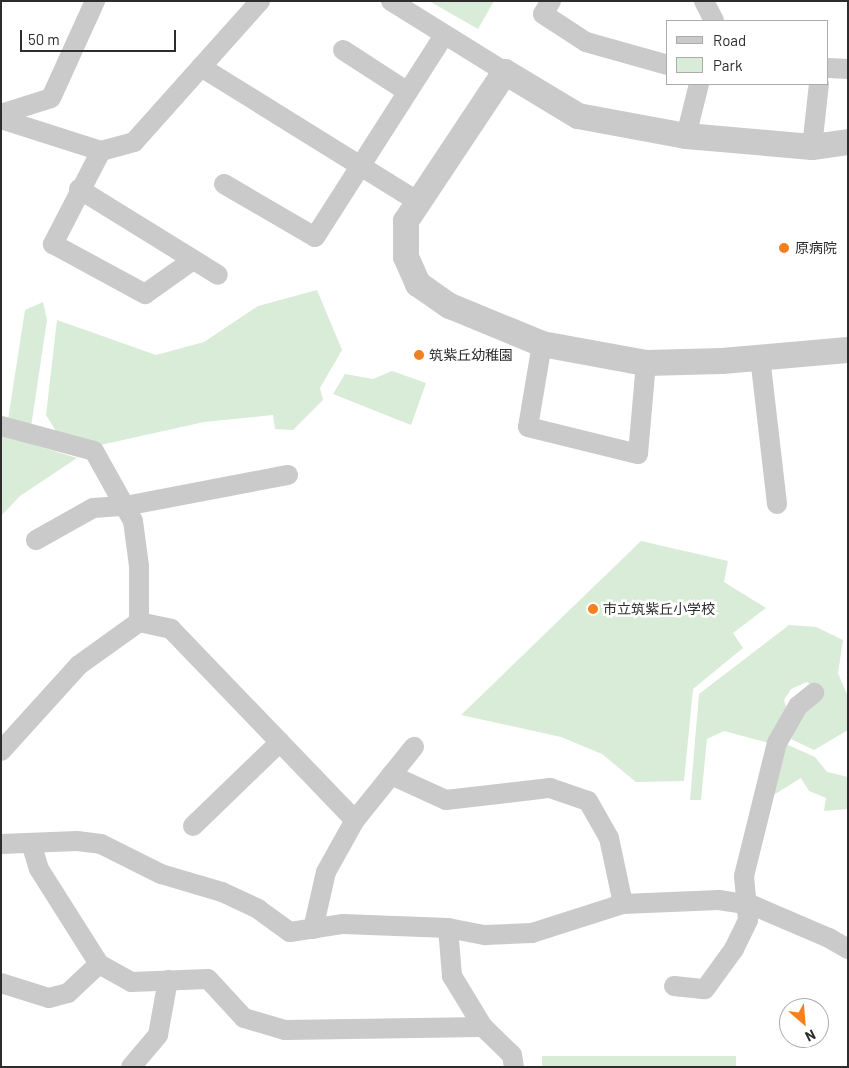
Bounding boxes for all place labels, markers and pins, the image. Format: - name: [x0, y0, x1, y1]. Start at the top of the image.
- place label: 原病院: [795, 240, 837, 256]
- marker: 原病院: [777, 241, 791, 255]
- place label: 筑紫丘幼稚園: [429, 347, 513, 363]
- marker: 筑紫丘幼稚園: [413, 349, 425, 361]
- place label: 市立筑紫丘小学校: [603, 601, 715, 617]
- marker: 市立筑紫丘小学校: [587, 603, 599, 615]

